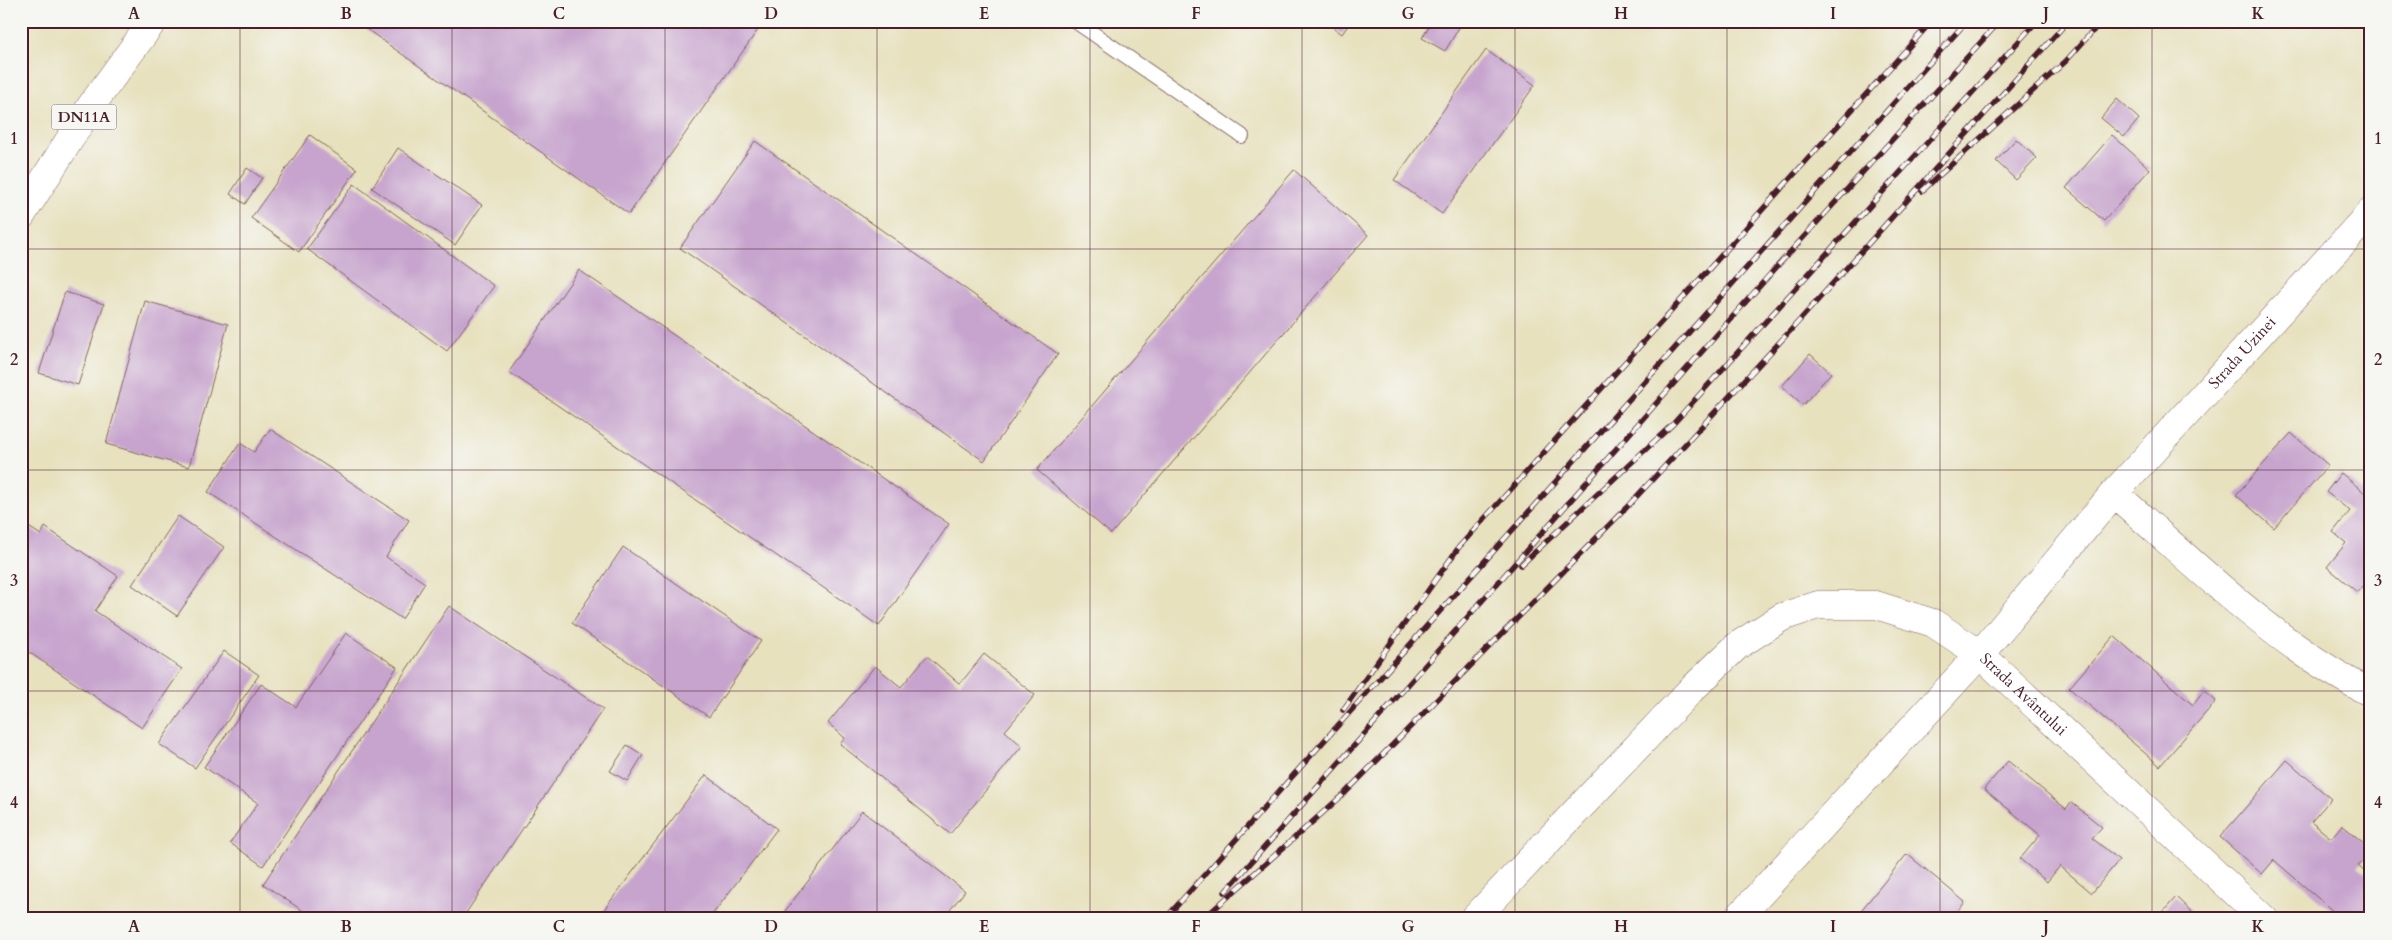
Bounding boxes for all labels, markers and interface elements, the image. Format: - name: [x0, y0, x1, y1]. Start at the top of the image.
- text: A: [128, 3, 140, 25]
- text: B: [340, 3, 352, 25]
- text: C: [553, 3, 565, 25]
- text: D: [764, 3, 778, 25]
- text: E: [979, 3, 989, 25]
- text: F: [1191, 3, 1201, 25]
- text: G: [1401, 3, 1415, 25]
- text: H: [1614, 3, 1628, 25]
- text: I: [1830, 3, 1836, 25]
- text: J: [2041, 3, 2049, 25]
- text: K: [2252, 3, 2265, 25]
- road number: DN11A: [52, 104, 116, 130]
- text: 1: [10, 128, 18, 150]
- text: 1: [2374, 128, 2382, 150]
- street label: Strada Uzinei: [2203, 311, 2281, 394]
- text: 2: [10, 349, 18, 371]
- text: 2: [2374, 349, 2382, 371]
- text: 3: [10, 570, 18, 592]
- text: 3: [2374, 570, 2382, 592]
- street label: Strada Avântului: [1975, 648, 2072, 741]
- text: 4: [10, 792, 18, 814]
- text: 4: [2374, 792, 2382, 814]
- text: A: [128, 916, 140, 938]
- text: B: [340, 916, 352, 938]
- text: C: [553, 916, 565, 938]
- text: D: [764, 916, 778, 938]
- text: E: [979, 916, 989, 938]
- text: F: [1191, 916, 1201, 938]
- text: G: [1401, 916, 1415, 938]
- text: H: [1614, 916, 1628, 938]
- text: I: [1830, 916, 1836, 938]
- text: J: [2041, 916, 2049, 938]
- text: K: [2252, 916, 2265, 938]

